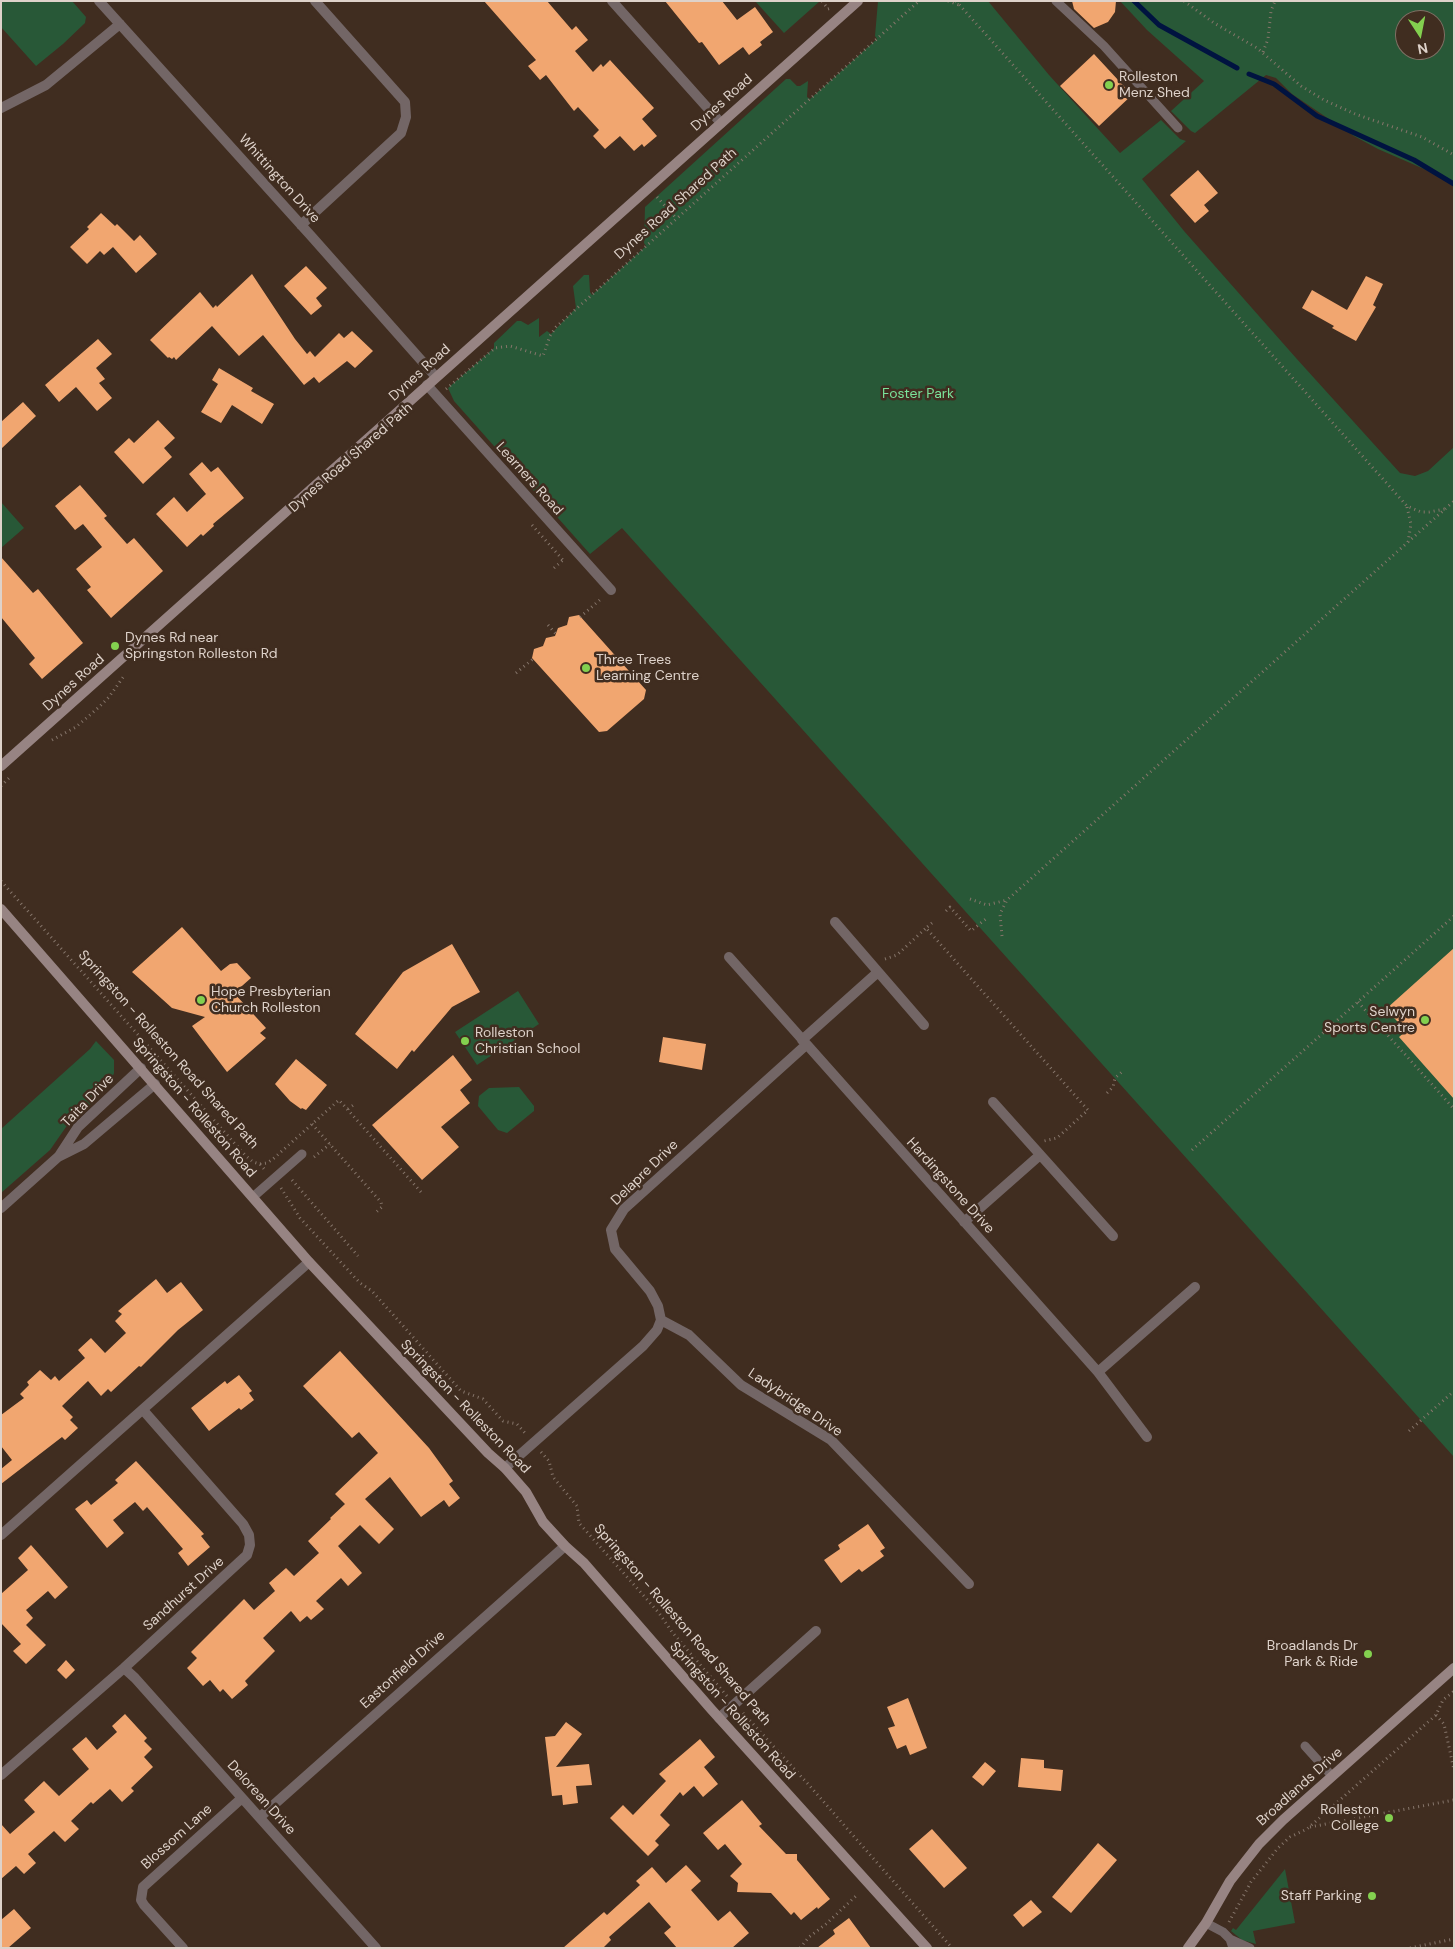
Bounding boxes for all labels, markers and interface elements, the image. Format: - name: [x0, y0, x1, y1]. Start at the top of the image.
- north arrow: [1395, 10, 1445, 60]
- text: N: [1416, 39, 1429, 59]
- place label: Rolleston Menz Shed: [1119, 69, 1190, 102]
- street label: Dynes Road: [688, 71, 756, 135]
- marker: Rolleston Menz Shed: [1103, 79, 1115, 91]
- street label: Whittington Drive: [235, 131, 323, 227]
- street label: Dynes Road Shared Path: [612, 145, 740, 263]
- street label: Dynes Road: [386, 341, 454, 405]
- park label: Foster Park: [882, 386, 954, 402]
- street label: Dynes Road Shared Path: [286, 400, 416, 516]
- street label: Learners Road: [492, 439, 566, 519]
- place label: Dynes Rd near Springston Rolleston Rd: [125, 630, 277, 662]
- marker: Dynes Rd near Springston Rolleston Rd: [109, 640, 121, 652]
- street label: Dynes Road: [40, 651, 108, 715]
- place label: Three Trees Learning Centre: [596, 652, 699, 684]
- marker: Three Trees Learning Centre: [580, 662, 592, 674]
- street label: Springston - Rolleston Road Shared Path: [74, 947, 262, 1153]
- place label: Hope Presbyterian Church Rolleston: [211, 984, 331, 1016]
- marker: Hope Presbyterian Church Rolleston: [195, 994, 207, 1006]
- place label: Selwyn Sports Centre: [1324, 1004, 1415, 1036]
- marker: Selwyn Sports Centre: [1419, 1014, 1431, 1026]
- place label: Rolleston Christian School: [475, 1025, 580, 1058]
- street label: Springston - Rolleston Road: [129, 1035, 259, 1181]
- marker: Rolleston Christian School: [459, 1035, 471, 1047]
- street label: Taita Drive: [58, 1071, 118, 1131]
- street label: Hardingstone Drive: [903, 1135, 997, 1237]
- street label: Delapre Drive: [608, 1137, 682, 1209]
- street label: Springston - Rolleston Road: [397, 1337, 533, 1477]
- street label: Ladybridge Drive: [745, 1365, 845, 1441]
- street label: Springston - Rolleston Road Shared Path: [590, 1521, 774, 1729]
- street label: Sandhurst Drive: [140, 1553, 228, 1635]
- street label: Eastonfield Drive: [357, 1627, 449, 1713]
- place label: Broadlands Dr Park & Ride: [1267, 1638, 1358, 1670]
- street label: Springston - Rolleston Road: [666, 1639, 798, 1783]
- marker: Broadlands Dr Park & Ride: [1362, 1648, 1374, 1660]
- street label: Broadlands Drive: [1254, 1744, 1346, 1830]
- street label: Delorean Drive: [223, 1757, 299, 1839]
- street label: Blossom Lane: [138, 1801, 216, 1873]
- place label: Rolleston College: [1320, 1802, 1379, 1834]
- marker: Rolleston College: [1383, 1812, 1395, 1824]
- place label: Staff Parking: [1281, 1888, 1362, 1904]
- marker: Staff Parking: [1366, 1890, 1378, 1902]

